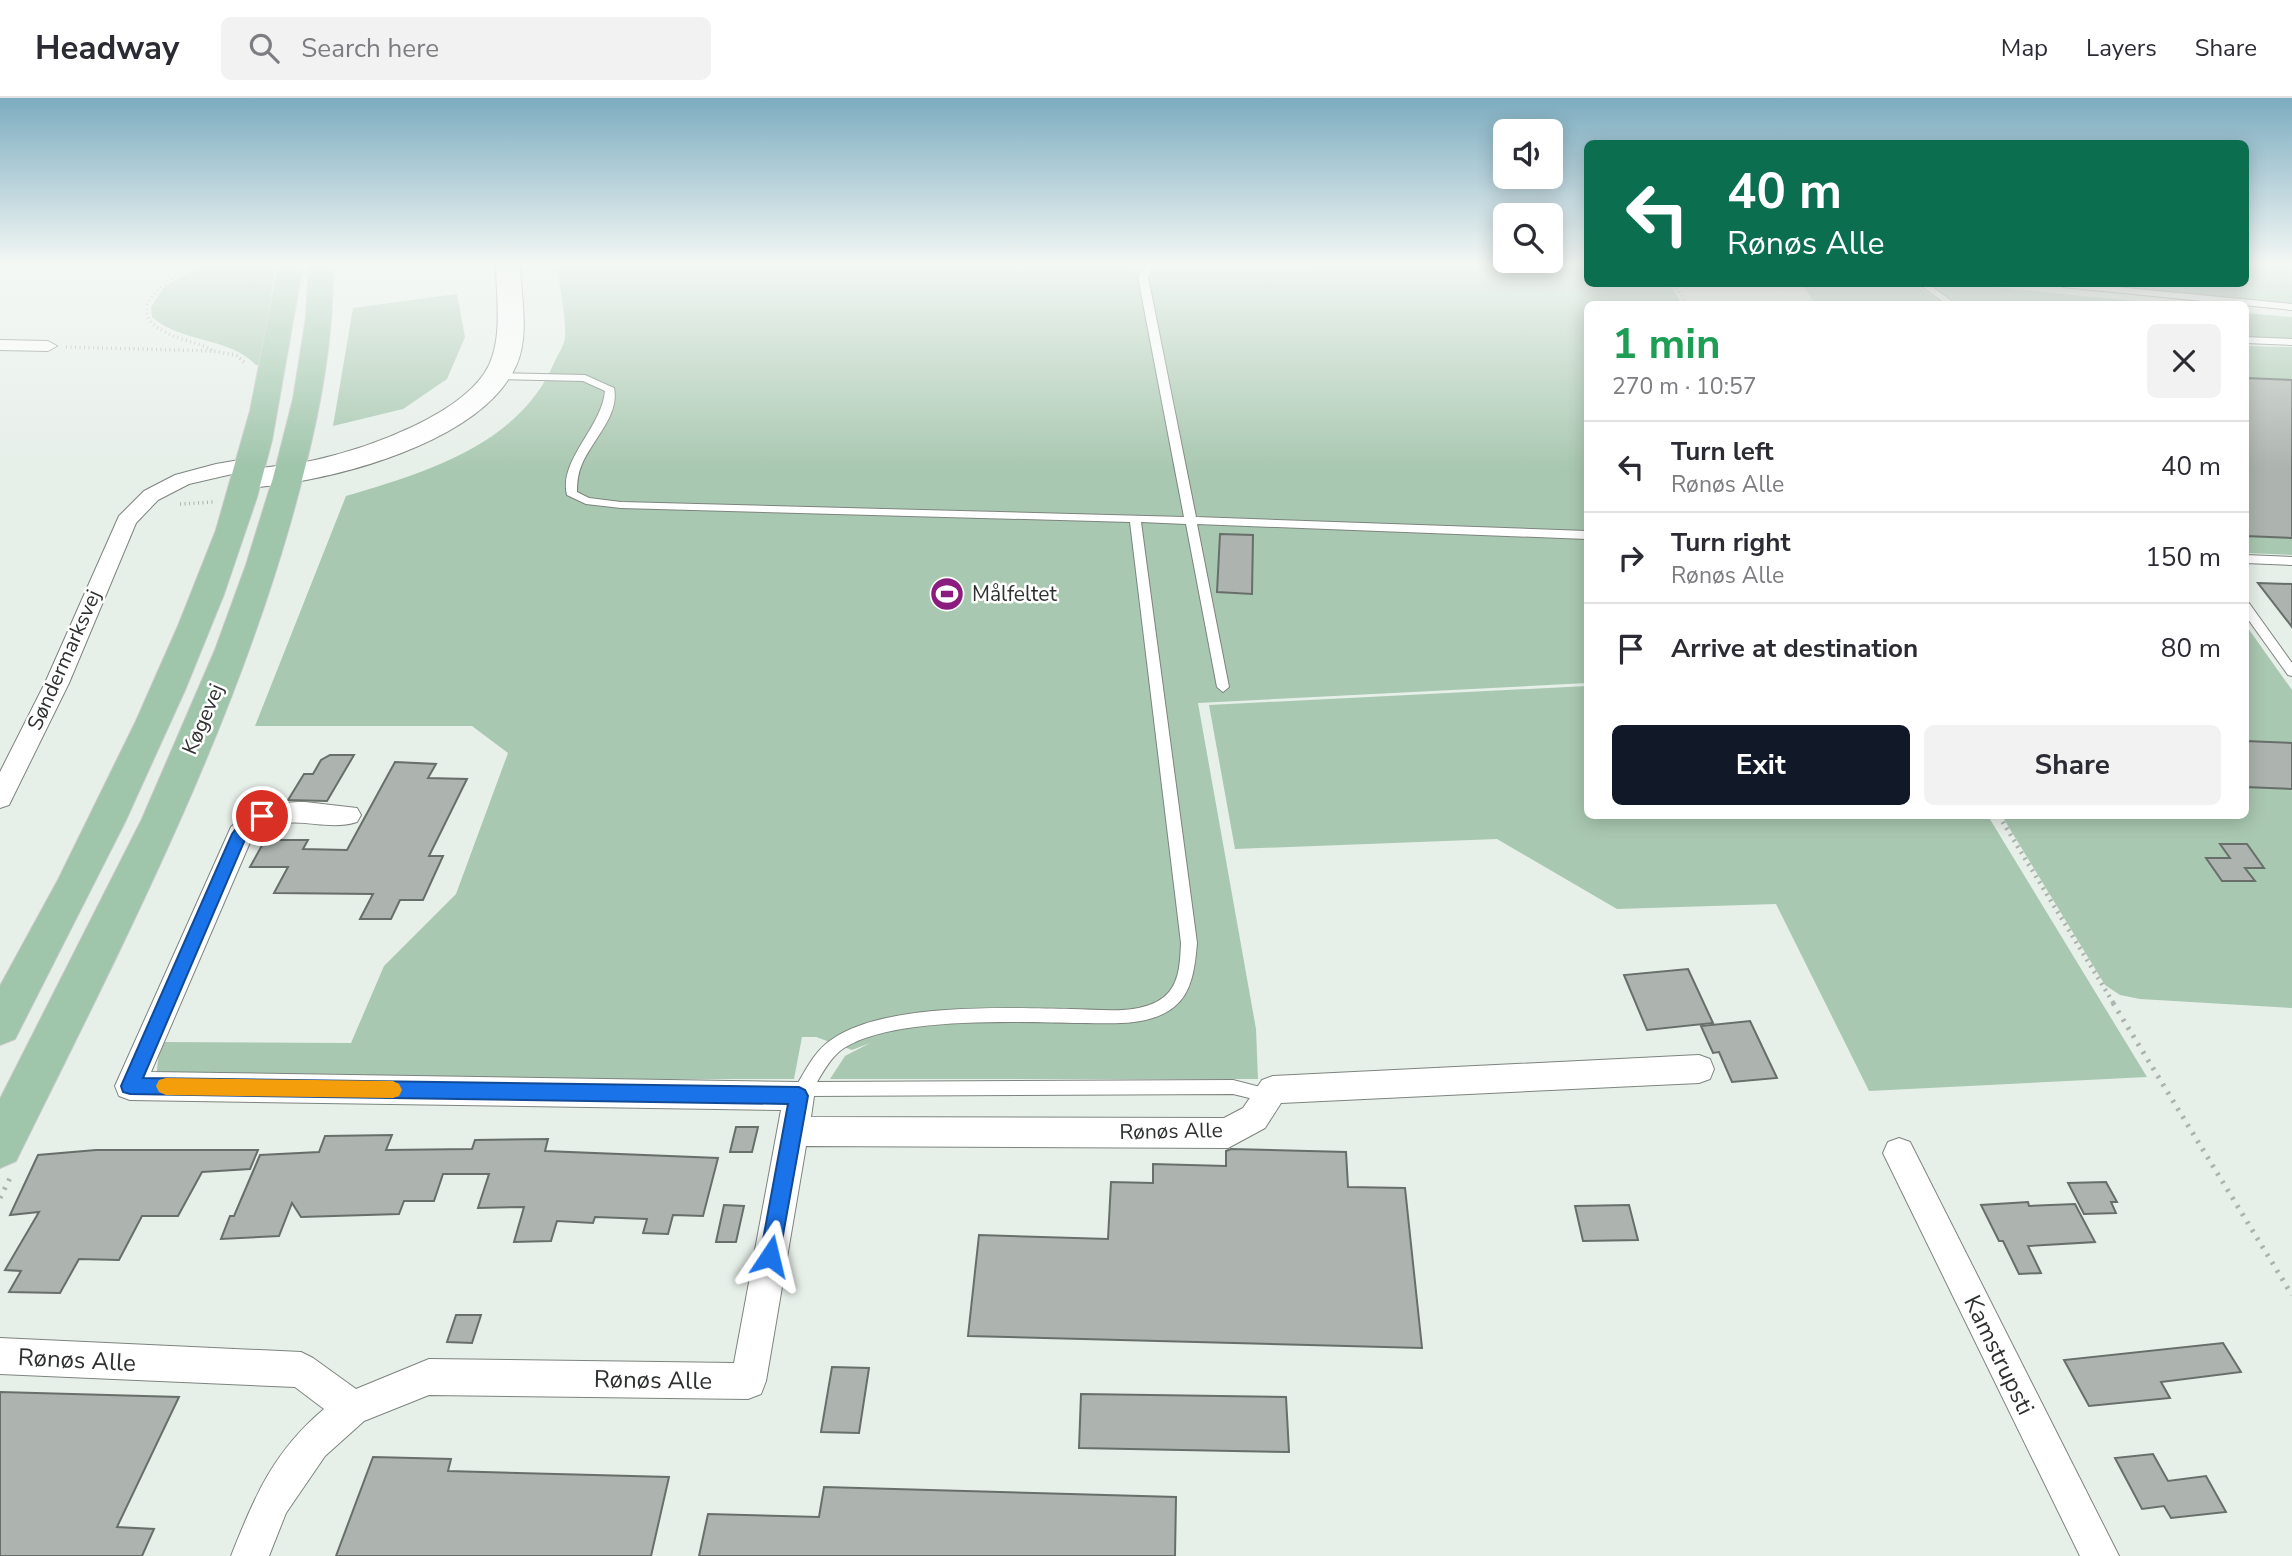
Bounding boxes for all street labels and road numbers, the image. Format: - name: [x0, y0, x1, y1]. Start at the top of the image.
- street label: Søndermarksvej: [20, 585, 108, 735]
- street label: Køgevej: [176, 679, 230, 759]
- street label: Rønøs Alle: [1119, 1116, 1223, 1146]
- street label: Kamstrupsti: [1956, 1290, 2042, 1420]
- street label: Rønøs Alle: [17, 1341, 137, 1379]
- street label: Rønøs Alle: [594, 1363, 712, 1397]

